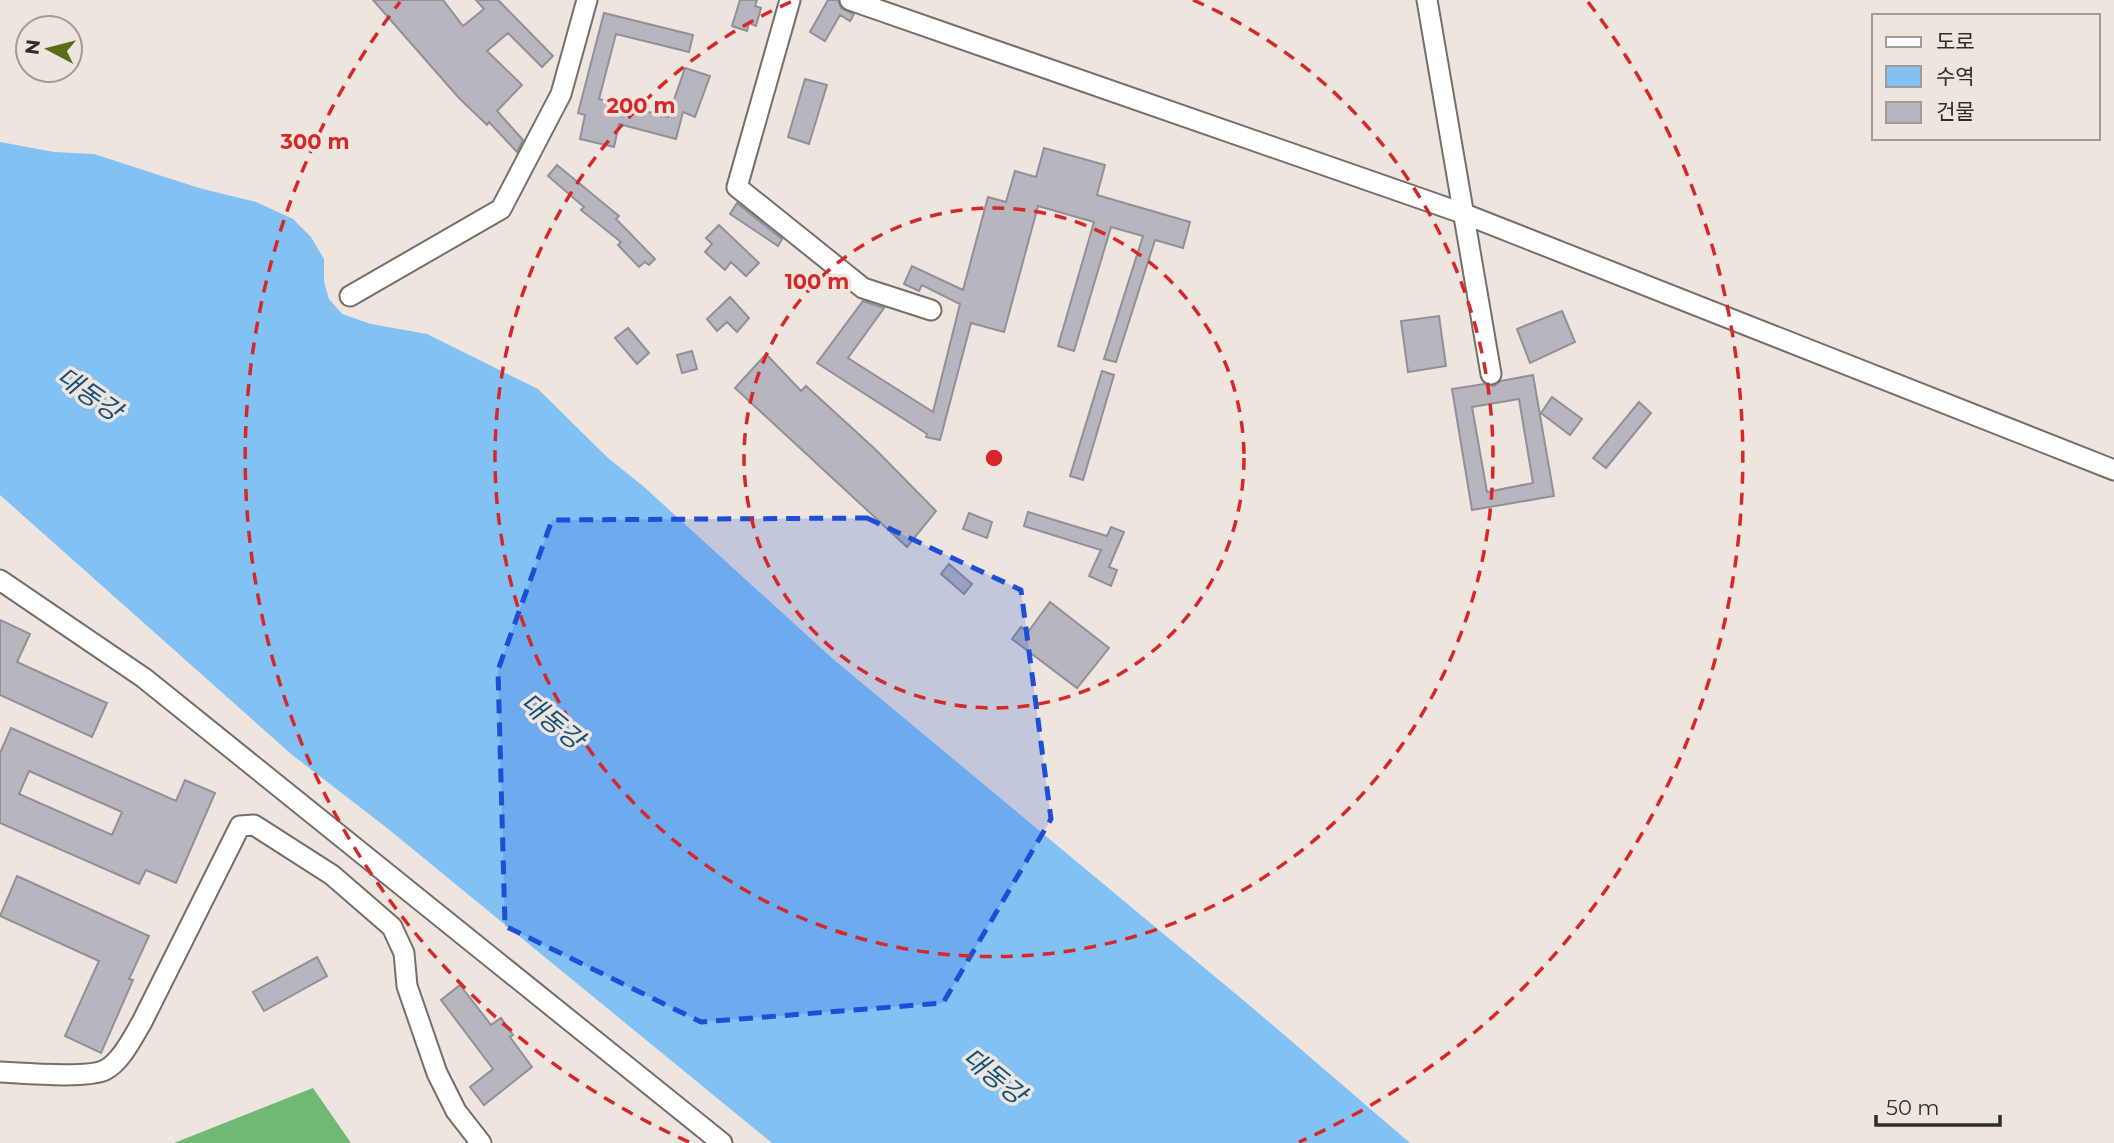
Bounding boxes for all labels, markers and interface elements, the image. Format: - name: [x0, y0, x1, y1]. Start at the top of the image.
- north arrow: [14, 14, 84, 84]
- legend: [1872, 14, 2100, 140]
- text: 도로: [1936, 29, 1975, 54]
- text: N: [20, 38, 45, 56]
- text: 수역: [1936, 64, 1975, 89]
- text: 200 m: [607, 93, 675, 118]
- text: 건물: [1936, 99, 1975, 124]
- text: 300 m: [280, 129, 349, 154]
- text: 100 m: [785, 269, 849, 294]
- water label: 대동강: [50, 360, 130, 429]
- centre of rings: [982, 446, 1006, 470]
- water label: 대동강: [514, 686, 592, 758]
- water label: 대동강: [956, 1041, 1034, 1113]
- scale bar: [1876, 1084, 2000, 1128]
- text: 50 m: [1886, 1095, 1940, 1120]

